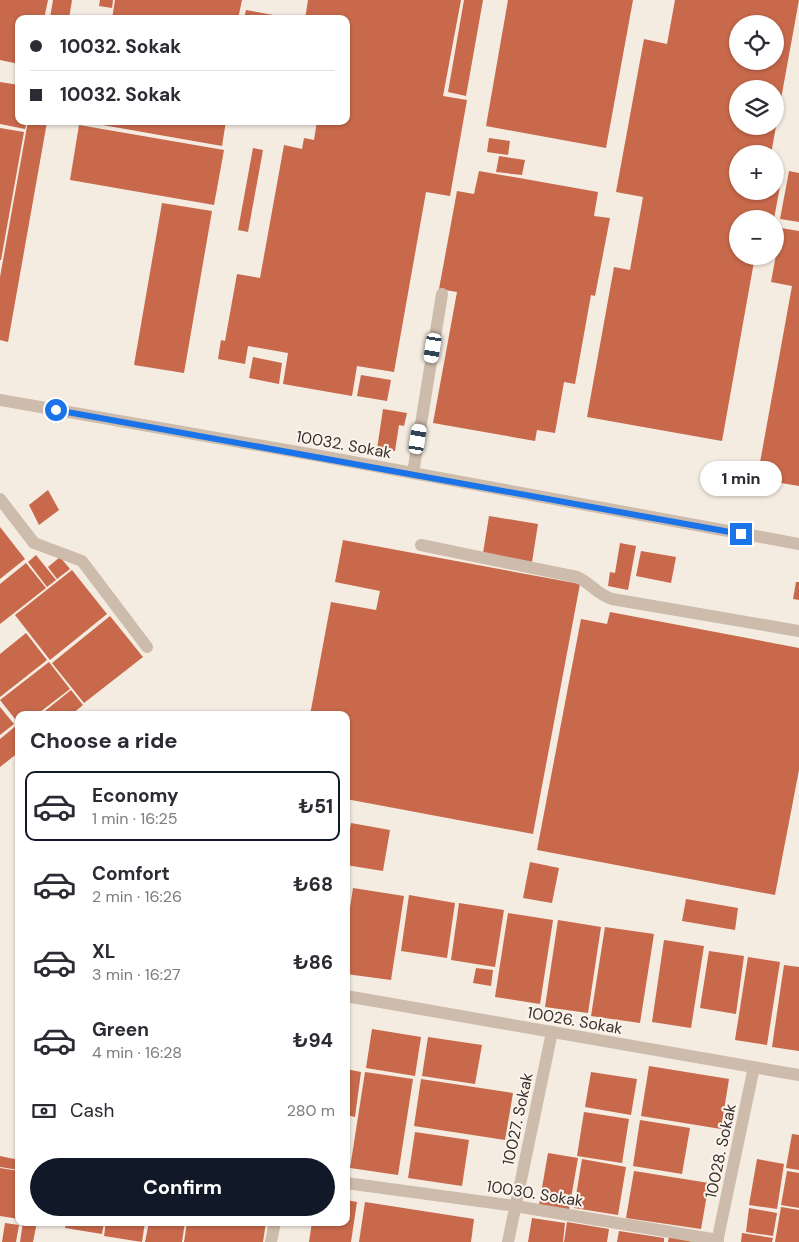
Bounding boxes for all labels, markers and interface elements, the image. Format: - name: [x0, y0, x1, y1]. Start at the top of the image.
- map controls: [729, 15, 784, 265]
- button: locate: [729, 15, 784, 70]
- text: 10032. Sokak: [60, 34, 181, 59]
- button: layers: [729, 80, 784, 135]
- text: 10032. Sokak: [60, 82, 181, 107]
- button: +: [729, 145, 784, 200]
- button: −: [729, 210, 784, 265]
- car: [423, 332, 442, 364]
- route start: [45, 399, 67, 421]
- car: [408, 423, 427, 455]
- street label: 10032. Sokak: [295, 426, 393, 463]
- callout: 1 min: [700, 462, 782, 496]
- text: 1 min: [721, 468, 761, 489]
- route end: [730, 523, 752, 545]
- text: Choose a ride: [30, 726, 178, 755]
- text: Economy: [92, 783, 179, 808]
- icon: car: [32, 784, 77, 829]
- text: ₺51: [298, 794, 333, 819]
- text: 1 min · 16:25: [92, 808, 177, 829]
- text: Comfort: [92, 861, 170, 886]
- icon: car: [32, 862, 77, 907]
- text: ₺68: [293, 872, 333, 897]
- text: 2 min · 16:26: [92, 886, 182, 907]
- text: XL: [92, 939, 115, 964]
- icon: car: [32, 940, 77, 985]
- text: ₺86: [293, 950, 333, 975]
- text: 3 min · 16:27: [92, 964, 180, 985]
- street label: 10026. Sokak: [526, 1002, 624, 1039]
- text: Green: [92, 1017, 149, 1042]
- icon: car: [32, 1018, 77, 1063]
- text: ₺94: [293, 1028, 333, 1053]
- text: 4 min · 16:28: [92, 1042, 182, 1063]
- street label: 10027. Sokak: [497, 1071, 538, 1167]
- icon: cash: [30, 1097, 58, 1125]
- text: Cash: [70, 1098, 114, 1123]
- text: 280 m: [287, 1100, 335, 1121]
- street label: 10028. Sokak: [700, 1102, 741, 1200]
- button: Confirm: [30, 1158, 335, 1216]
- street label: 10030. Sokak: [485, 1175, 585, 1211]

